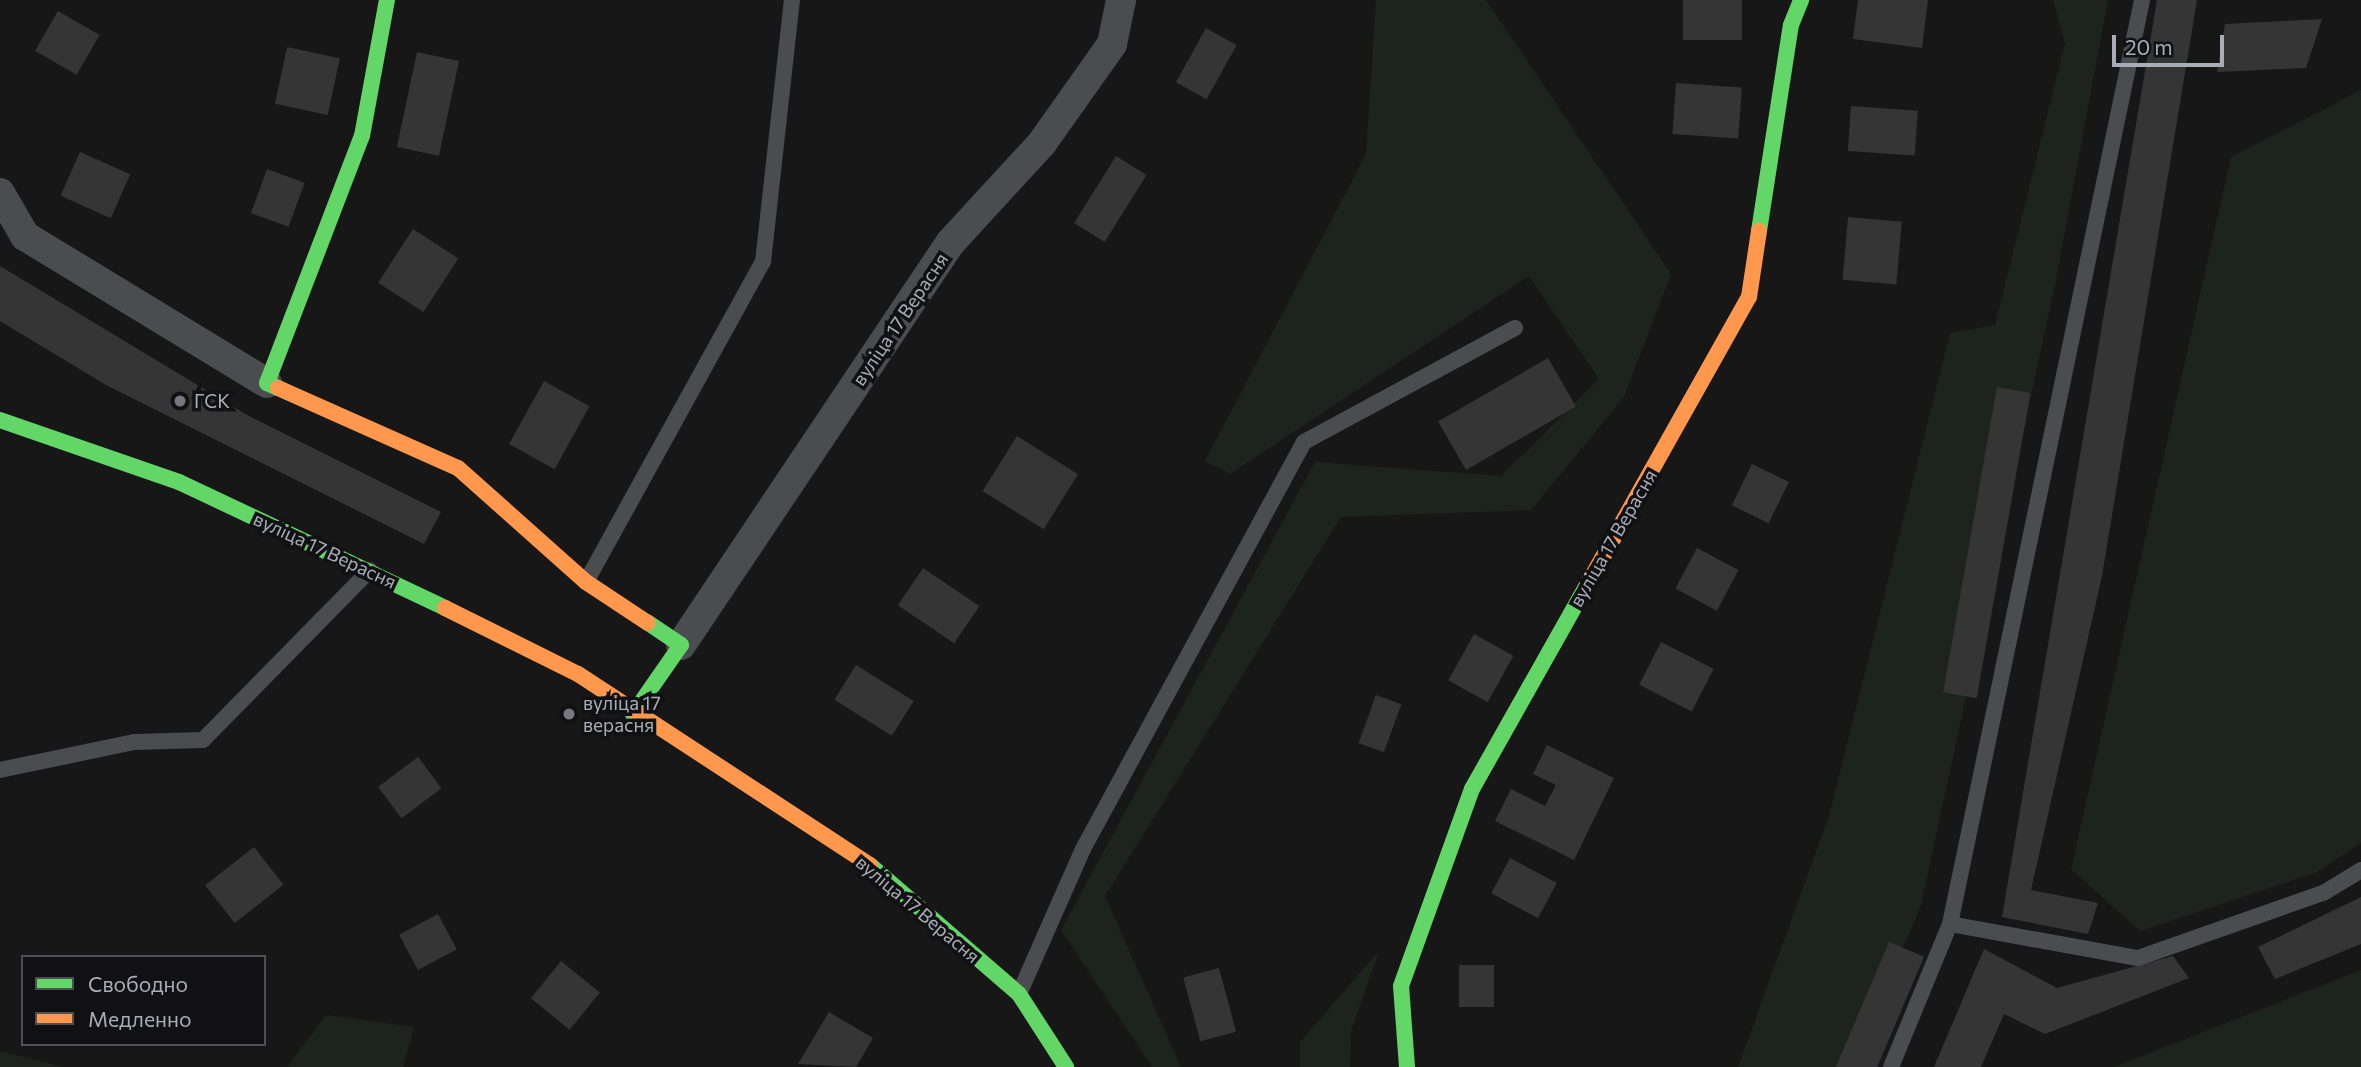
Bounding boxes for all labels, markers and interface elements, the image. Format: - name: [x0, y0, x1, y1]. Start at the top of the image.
- scale bar: [2116, 21, 2228, 65]
- text: 20 m: [2125, 34, 2173, 59]
- street label: вуліца 17 Верасня: [847, 248, 953, 390]
- place label: ГСК: [194, 390, 230, 412]
- marker: ГСК: [172, 393, 188, 409]
- street label: вуліца 17 Верасня: [1564, 465, 1662, 611]
- street label: вуліца 17 Верасня: [250, 507, 400, 593]
- place label: вуліца 17 верасня: [583, 692, 661, 736]
- marker: вуліца 17 верасня: [561, 706, 577, 722]
- street label: вуліца 17 Верасня: [851, 850, 985, 968]
- legend: [21, 955, 266, 1046]
- text: Свободно: [88, 971, 188, 996]
- text: Медленно: [88, 1006, 192, 1031]

